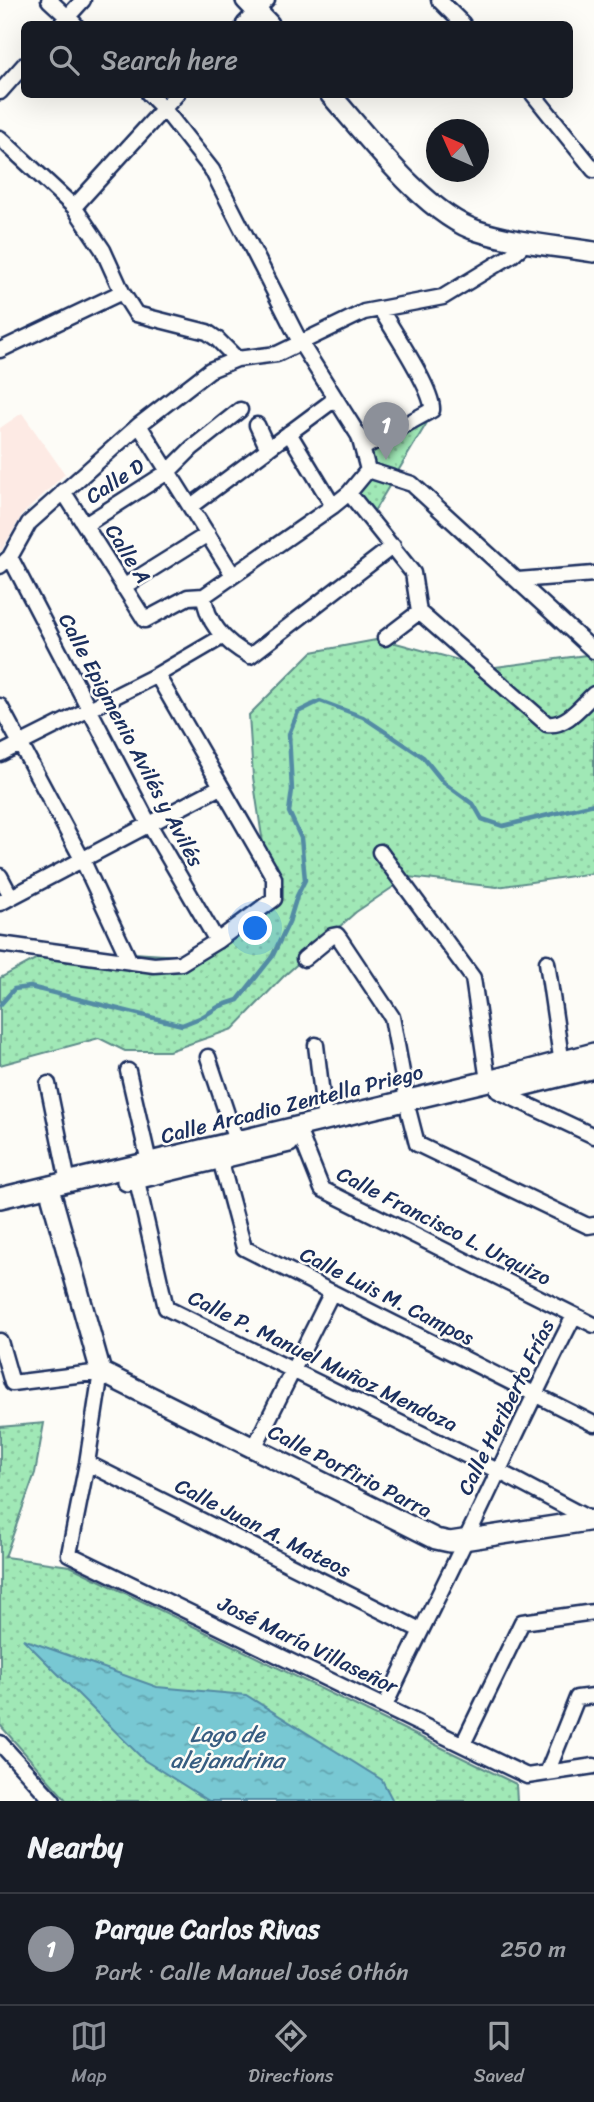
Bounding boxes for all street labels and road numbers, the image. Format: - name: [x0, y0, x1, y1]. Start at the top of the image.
- street label: Calle D: [78, 447, 153, 514]
- street label: Calle A: [94, 516, 162, 592]
- street label: Calle Epigmenio Avilés y Avilés: [48, 606, 214, 874]
- street label: Calle Arcadio Zentella Priego: [157, 1053, 428, 1155]
- street label: Calle Francisco L. Urquizo: [330, 1155, 558, 1297]
- street label: Calle Luis M. Campos: [293, 1236, 481, 1357]
- street label: Calle P. Manuel Muñoz Mendoza: [182, 1279, 465, 1443]
- street label: Calle Heriberto Frías: [447, 1312, 565, 1502]
- street label: Calle Porfirio Parra: [261, 1413, 439, 1529]
- street label: Calle Juan A. Mateos: [168, 1467, 358, 1589]
- street label: José María Villaseñor: [210, 1584, 406, 1706]

